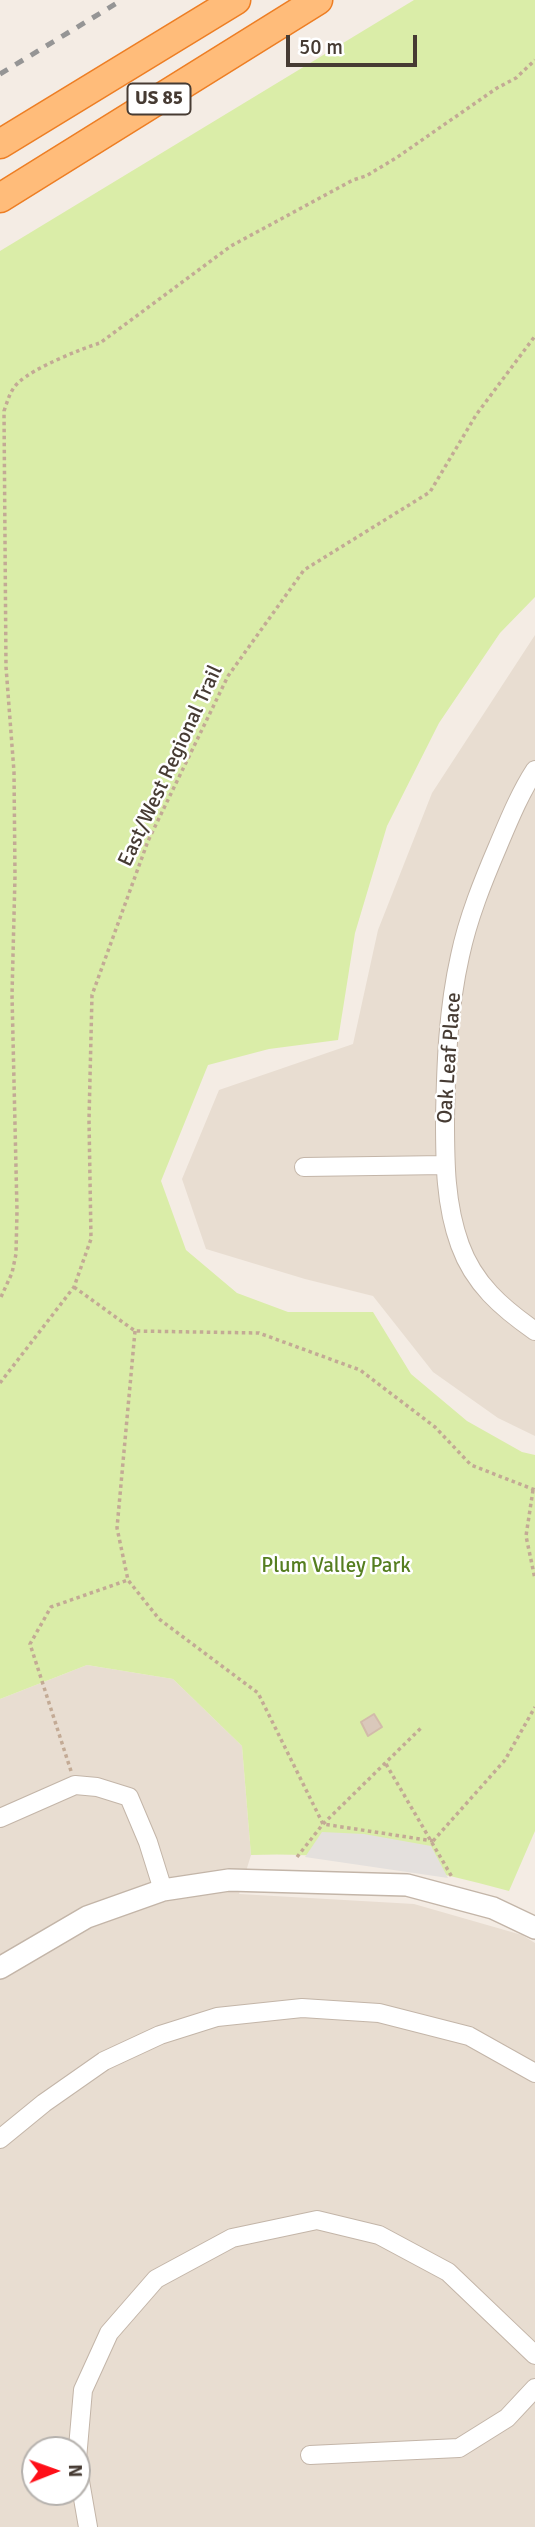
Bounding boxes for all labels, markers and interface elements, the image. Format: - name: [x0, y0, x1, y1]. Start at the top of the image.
- scale bar: [290, 21, 421, 65]
- text: 50 m: [299, 34, 343, 60]
- road number: US 85: [128, 83, 190, 114]
- street label: East/West Regional Trail: [113, 661, 229, 871]
- street label: Oak Leaf Place: [433, 992, 467, 1124]
- park label: Plum Valley Park: [261, 1553, 411, 1579]
- north arrow: [21, 2436, 91, 2506]
- text: N: [63, 2464, 87, 2477]

